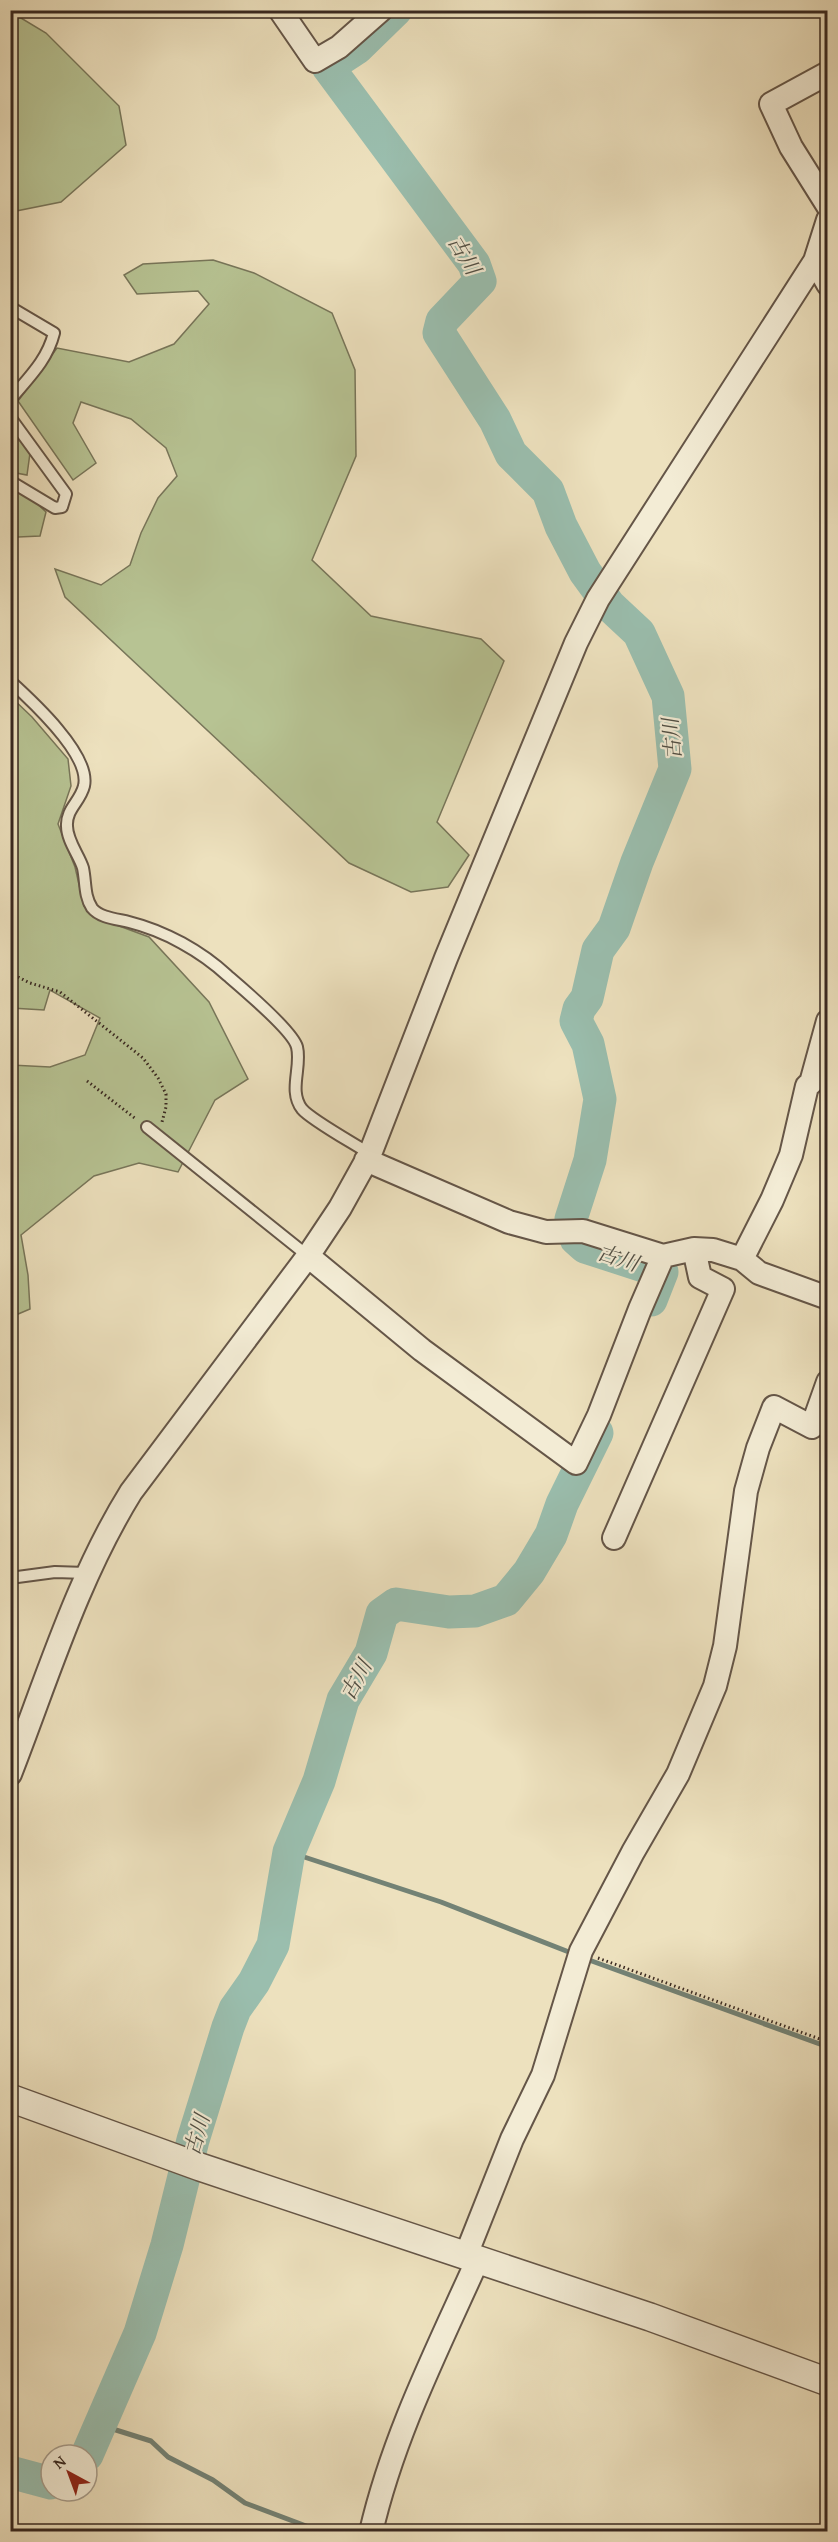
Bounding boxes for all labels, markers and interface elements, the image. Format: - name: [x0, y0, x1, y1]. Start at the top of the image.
- water label: 古川: [440, 229, 490, 282]
- water label: 古川: [654, 715, 689, 761]
- water label: 古川: [593, 1236, 645, 1279]
- water label: 古川: [332, 1652, 380, 1706]
- water label: 古川: [176, 2108, 218, 2159]
- north arrow: [39, 2443, 99, 2503]
- text: N: [47, 2449, 71, 2474]

